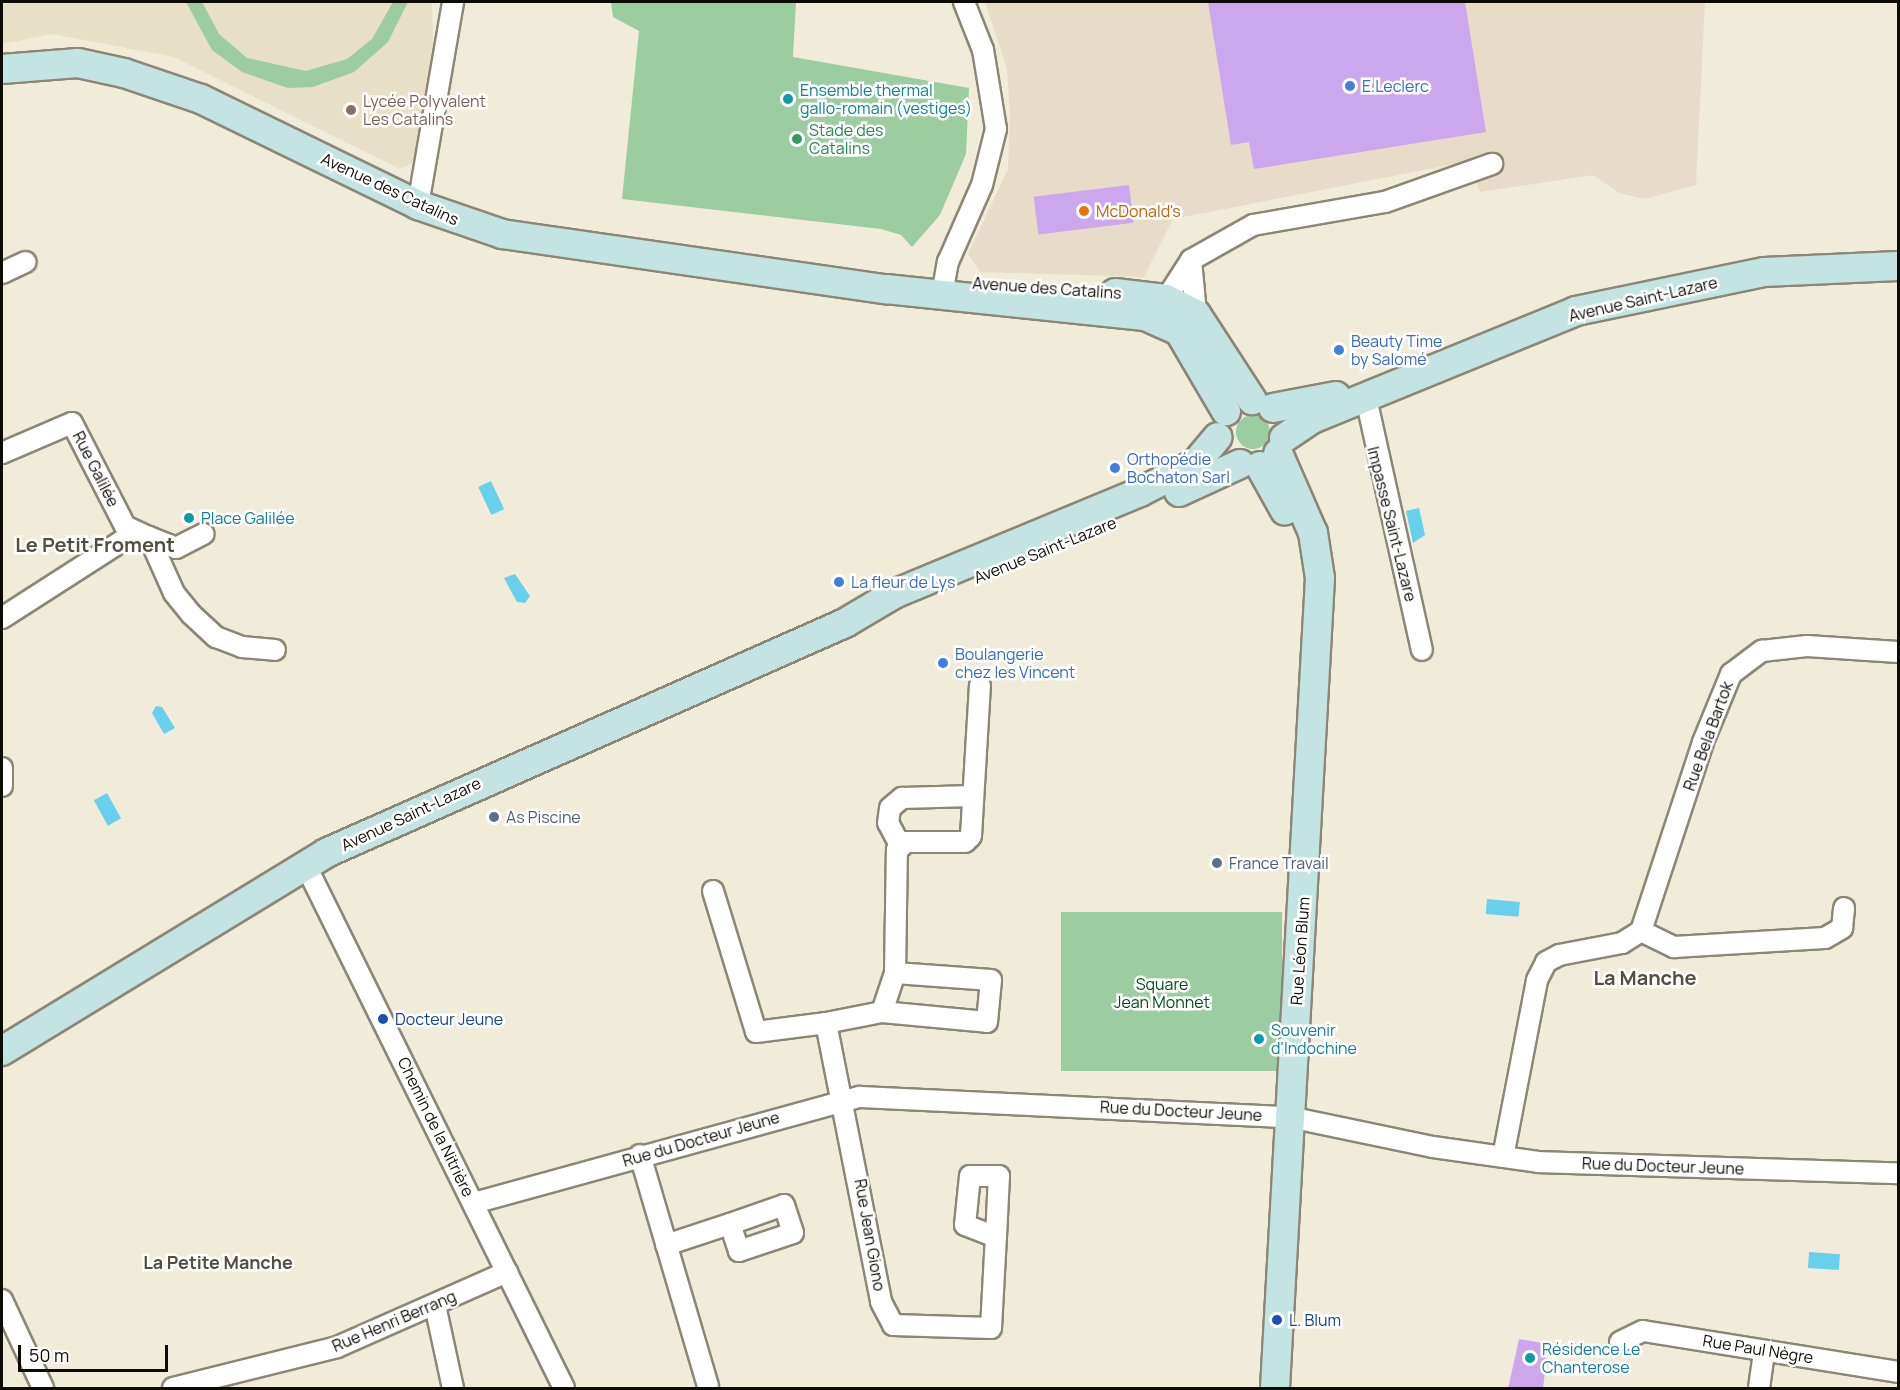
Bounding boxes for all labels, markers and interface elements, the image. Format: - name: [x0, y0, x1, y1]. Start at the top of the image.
- place label: E.Leclerc: [1362, 76, 1429, 96]
- marker: E.Leclerc: [1343, 79, 1357, 93]
- place label: Ensemble thermal gallo-romain (vestiges): [800, 80, 972, 118]
- place label: Lycée Polyvalent Les Catalins: [363, 91, 486, 129]
- marker: Ensemble thermal gallo-romain (vestiges): [781, 92, 795, 106]
- marker: Lycée Polyvalent Les Catalins: [344, 103, 358, 117]
- place label: Stade des Catalins: [809, 120, 883, 158]
- marker: Stade des Catalins: [790, 132, 804, 146]
- street label: Avenue des Catalins: [318, 149, 462, 229]
- place label: McDonald's: [1096, 201, 1181, 221]
- marker: McDonald's: [1077, 204, 1091, 218]
- street label: Avenue des Catalins: [972, 273, 1122, 303]
- street label: Avenue Saint-Lazare: [1567, 273, 1719, 325]
- place label: Beauty Time by Salomé: [1351, 331, 1442, 369]
- marker: Beauty Time by Salomé: [1332, 343, 1346, 357]
- street label: Rue Galilée: [69, 428, 123, 510]
- street label: Impasse Saint-Lazare: [1363, 445, 1421, 603]
- place label: Orthopédie Bochaton Sarl: [1127, 449, 1230, 487]
- marker: Orthopédie Bochaton Sarl: [1108, 461, 1122, 475]
- place label: Place Galilée: [201, 508, 295, 528]
- marker: Place Galilée: [182, 511, 196, 525]
- street label: Avenue Saint-Lazare: [971, 513, 1119, 587]
- district label: Le Petit Froment: [15, 532, 175, 556]
- place label: La fleur de Lys: [851, 572, 955, 592]
- marker: La fleur de Lys: [832, 575, 846, 589]
- place label: Boulangerie chez les Vincent: [955, 644, 1075, 682]
- marker: Boulangerie chez les Vincent: [936, 656, 950, 670]
- street label: Rue Bela Bartok: [1679, 679, 1737, 793]
- street label: Avenue Saint-Lazare: [338, 773, 484, 855]
- place label: As Piscine: [506, 807, 581, 827]
- marker: As Piscine: [487, 810, 501, 824]
- place label: France Travail: [1229, 853, 1329, 873]
- marker: France Travail: [1210, 856, 1224, 870]
- street label: Rue Léon Blum: [1287, 896, 1313, 1006]
- district label: La Manche: [1593, 965, 1697, 989]
- park label: Square Jean Monnet: [1114, 974, 1210, 1012]
- place label: Docteur Jeune: [395, 1009, 503, 1029]
- marker: Docteur Jeune: [376, 1012, 390, 1026]
- place label: Souvenir d'Indochine: [1271, 1020, 1357, 1058]
- marker: Souvenir d'Indochine: [1252, 1032, 1266, 1046]
- street label: Chemin de la Nitrière: [394, 1054, 478, 1200]
- street label: Rue du Docteur Jeune: [1099, 1097, 1263, 1125]
- street label: Rue du Docteur Jeune: [620, 1107, 782, 1171]
- street label: Rue du Docteur Jeune: [1582, 1154, 1744, 1178]
- street label: Rue Jean Giono: [851, 1177, 889, 1293]
- district label: La Petite Manche: [143, 1251, 293, 1273]
- street label: Rue Henri Berrang: [329, 1286, 459, 1356]
- place label: L. Blum: [1289, 1310, 1341, 1330]
- marker: L. Blum: [1270, 1313, 1284, 1327]
- street label: Rue Paul Nègre: [1701, 1331, 1815, 1367]
- scale bar: [21, 1333, 171, 1371]
- place label: Résidence Le Chanterose: [1542, 1339, 1640, 1377]
- text: 50 m: [29, 1343, 69, 1367]
- marker: Résidence Le Chanterose: [1523, 1351, 1537, 1365]

